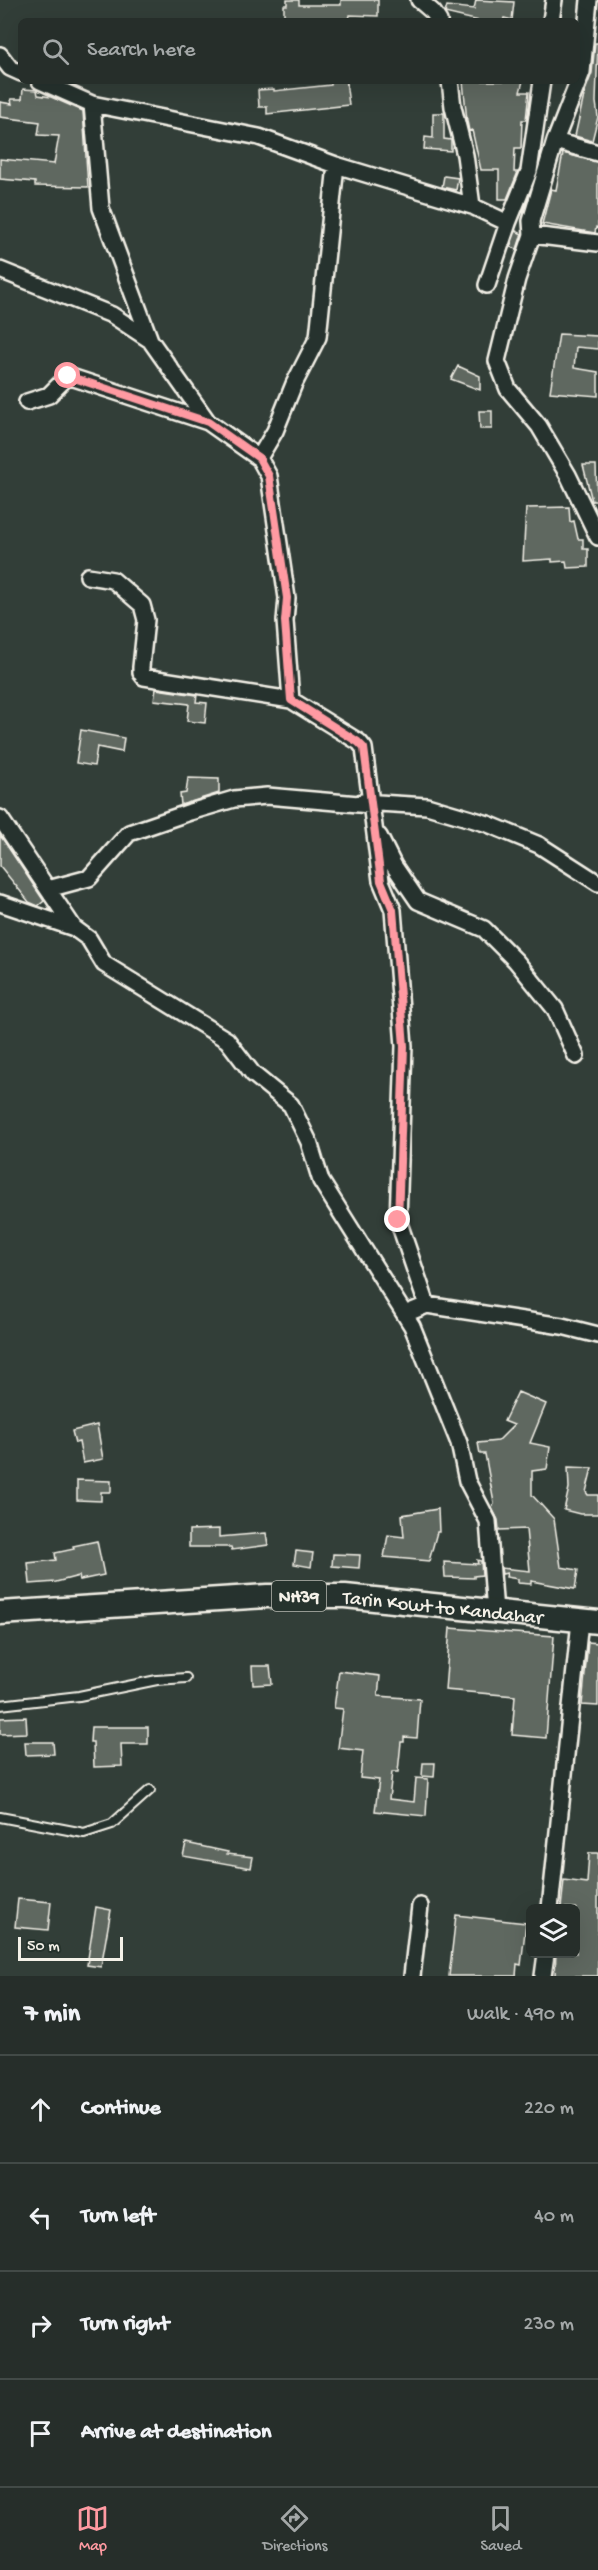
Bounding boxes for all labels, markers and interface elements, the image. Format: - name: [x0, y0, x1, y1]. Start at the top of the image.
- search box: [18, 18, 580, 84]
- icon: search: [39, 35, 72, 68]
- text: Search here: [87, 38, 195, 64]
- route start: [54, 362, 80, 388]
- route end: [384, 1206, 410, 1232]
- road number: NH39: [272, 1581, 326, 1611]
- street label: Tarin Kowt to Kandahar: [340, 1588, 546, 1631]
- map controls: [526, 1904, 580, 1958]
- button: layers: [526, 1904, 580, 1958]
- scale bar: [18, 1934, 123, 1962]
- text: 50 m: [27, 1938, 60, 1957]
- text: 7 min: [24, 2000, 80, 2031]
- text: Walk · 490 m: [467, 2004, 574, 2027]
- icon: ahead: [24, 2093, 57, 2126]
- text: Continue: [81, 2096, 161, 2122]
- text: 220 m: [524, 2098, 574, 2121]
- icon: left: [24, 2201, 57, 2234]
- text: Turn left: [81, 2204, 155, 2230]
- text: 40 m: [534, 2206, 574, 2229]
- icon: right: [24, 2309, 57, 2342]
- text: Turn right: [81, 2312, 169, 2338]
- text: 230 m: [524, 2314, 574, 2337]
- icon: arrive: [24, 2417, 57, 2450]
- text: Arrive at destination: [81, 2420, 271, 2446]
- tab: Map: [76, 2502, 109, 2557]
- tab: Directions: [262, 2502, 328, 2557]
- tab: Saved: [480, 2502, 521, 2557]

